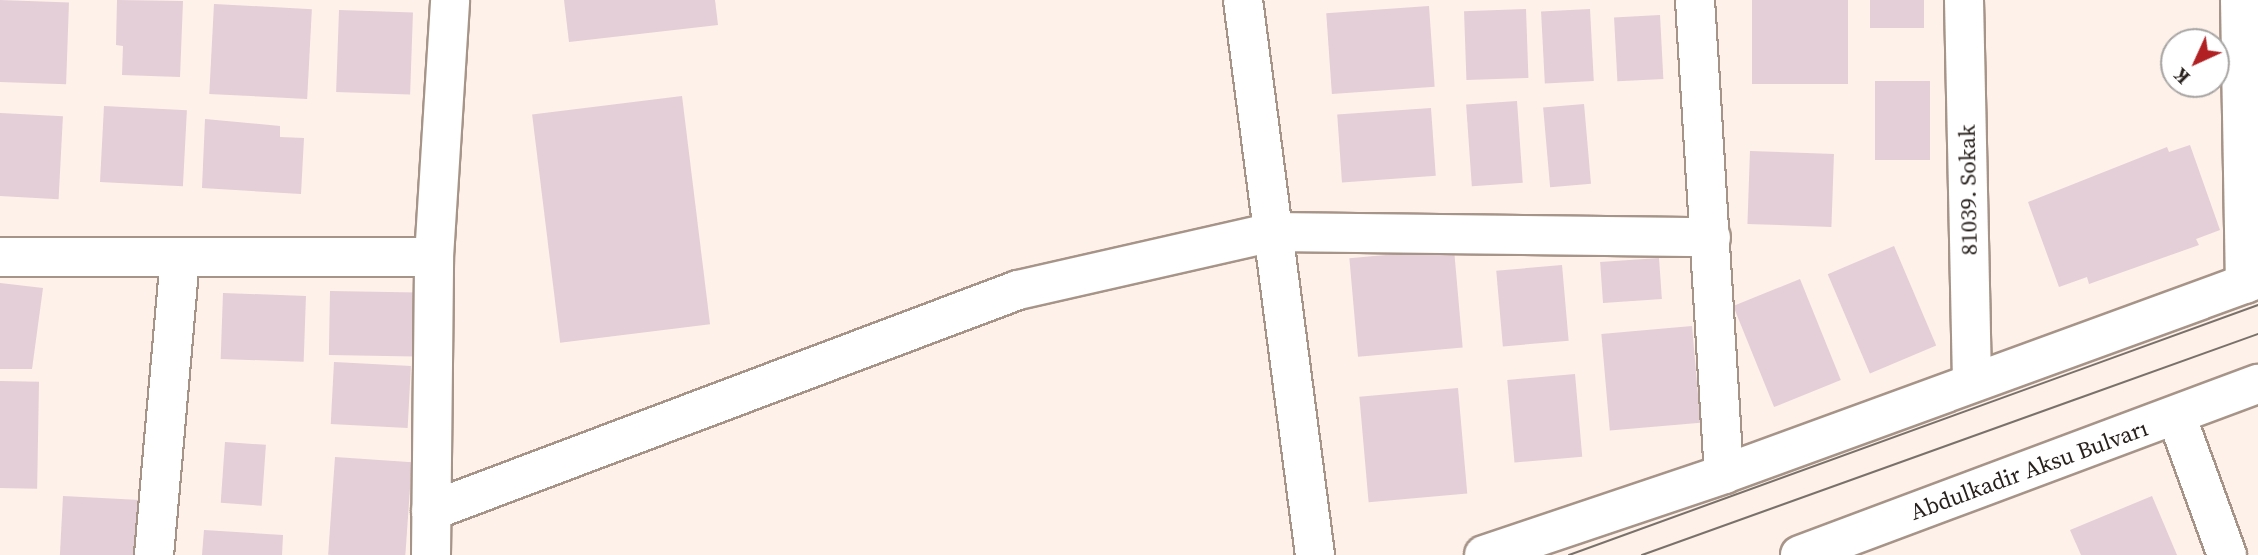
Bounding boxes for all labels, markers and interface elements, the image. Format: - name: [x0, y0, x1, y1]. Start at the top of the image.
- north arrow: [2160, 28, 2230, 98]
- text: K: [2168, 63, 2195, 90]
- street label: 81039. Sokak: [1953, 124, 1983, 256]
- street label: Abdulkadir Aksu Bulvarı: [1906, 414, 2152, 526]

